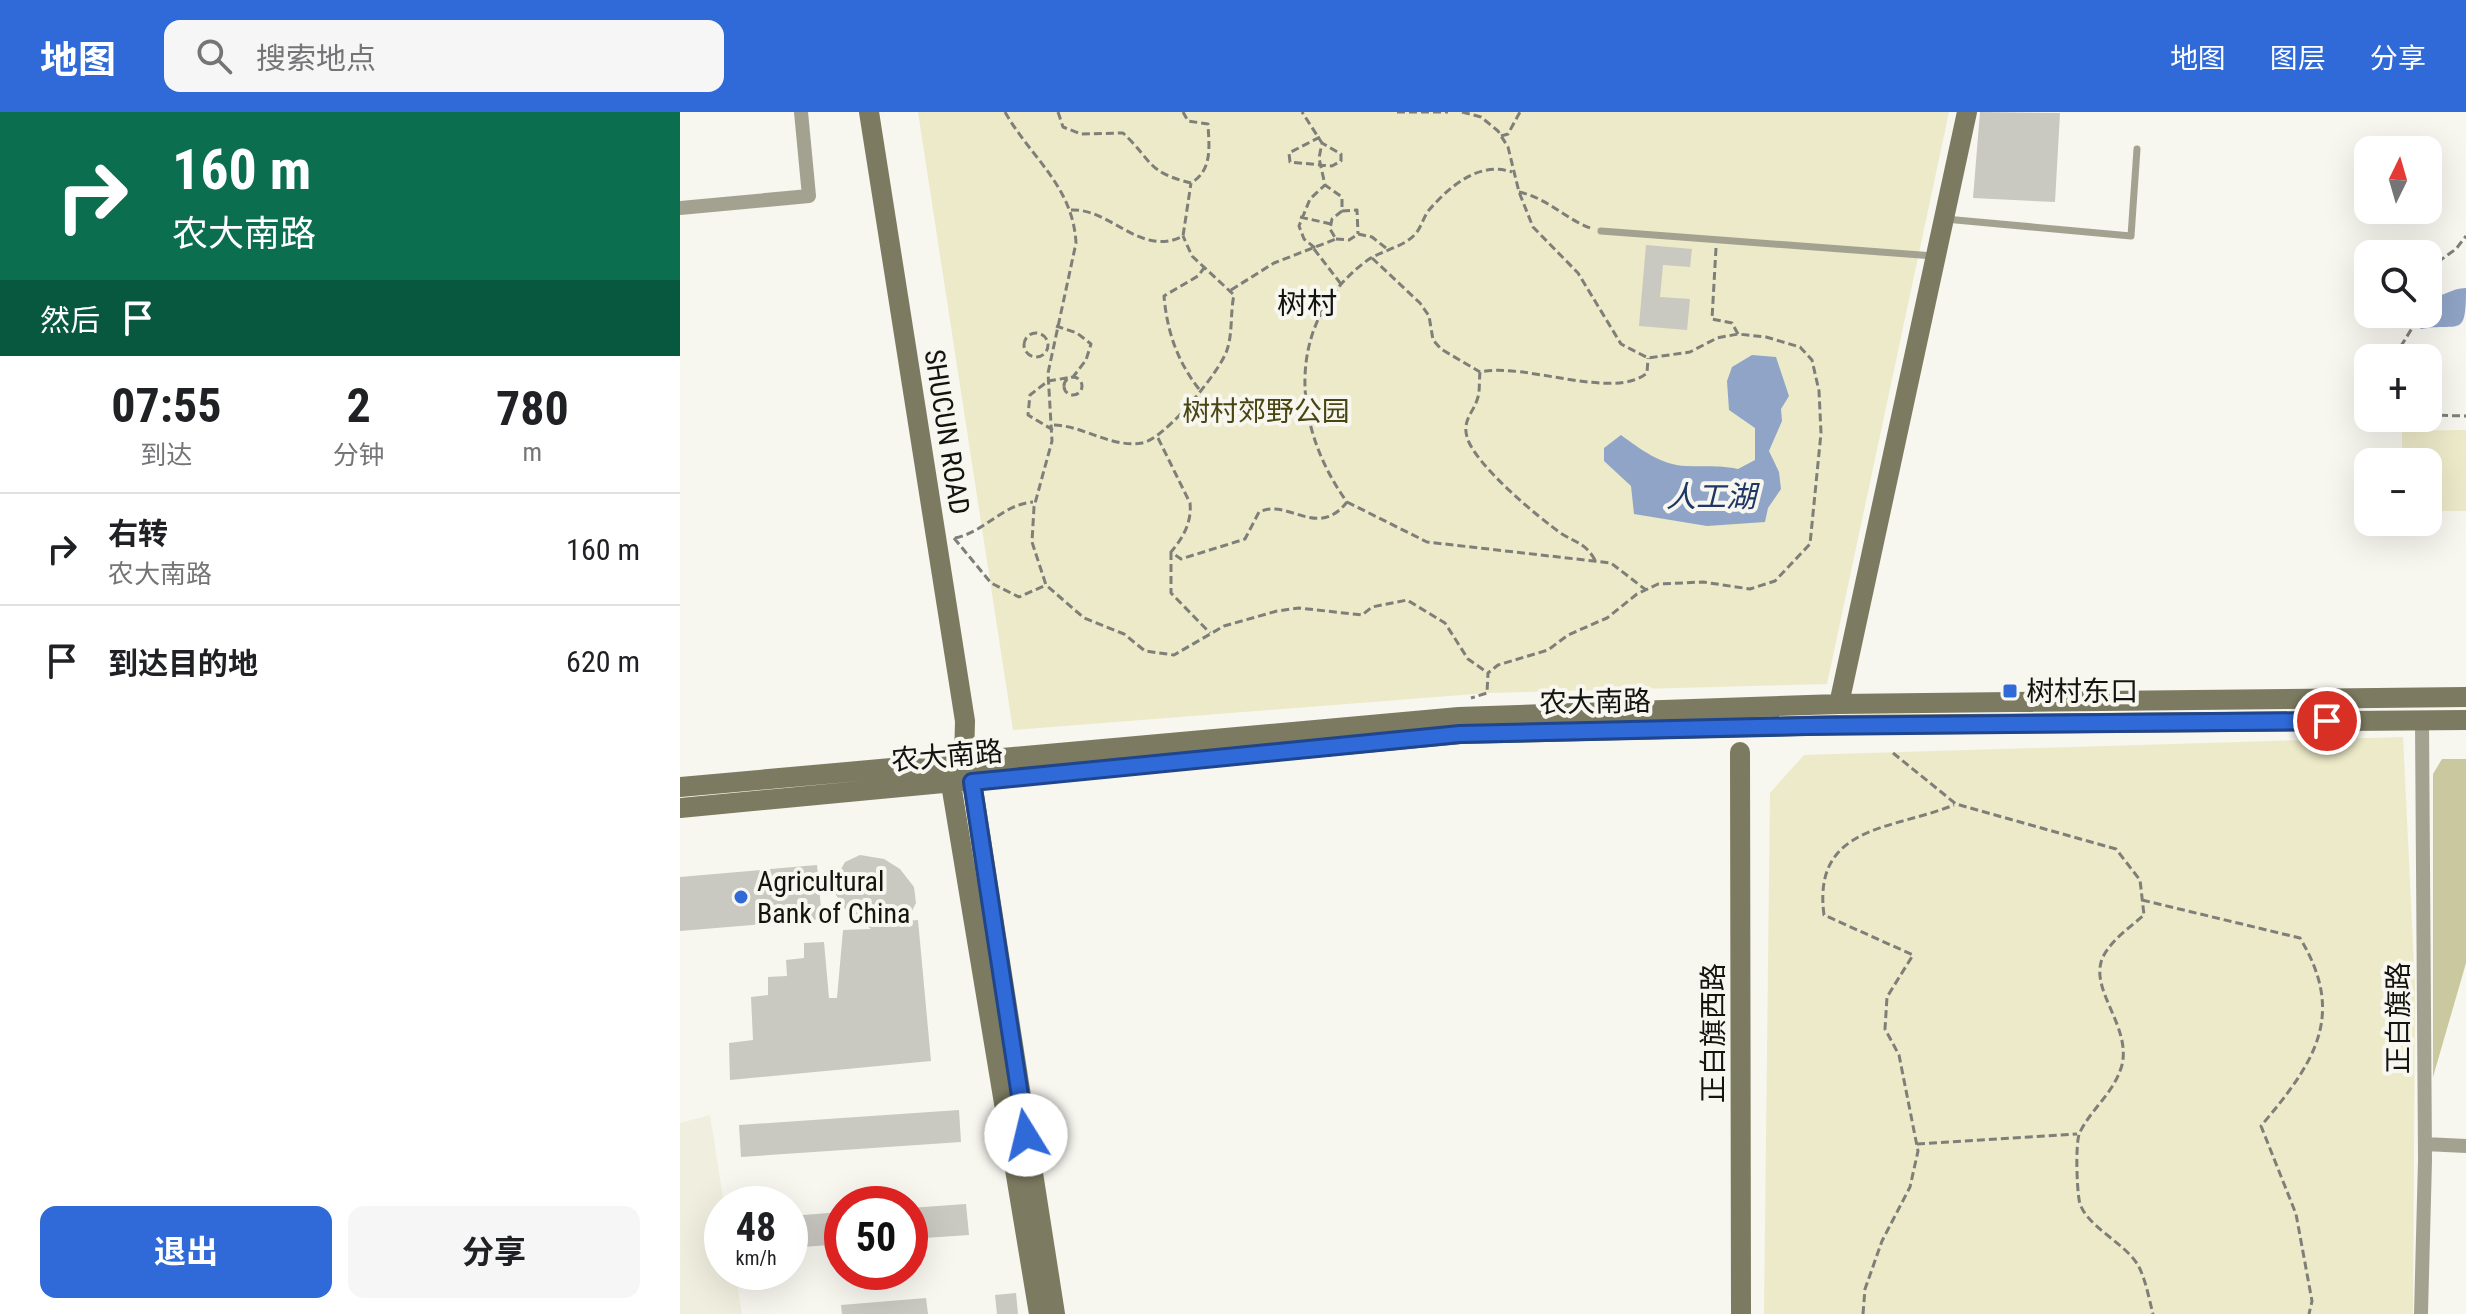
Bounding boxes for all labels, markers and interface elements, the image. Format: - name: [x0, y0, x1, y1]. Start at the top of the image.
- search box: [164, 20, 724, 92]
- icon: search: [192, 34, 236, 78]
- text: 地图: [40, 38, 116, 82]
- text: 搜索地点: [256, 41, 376, 76]
- text: 地图: [2170, 42, 2226, 75]
- text: 图层: [2270, 42, 2326, 75]
- text: 分享: [2370, 42, 2426, 75]
- north arrow: [2354, 136, 2442, 224]
- map controls: [2354, 136, 2442, 536]
- text: 160 m: [172, 137, 311, 203]
- icon: right: [40, 144, 144, 248]
- text: 农大南路: [172, 213, 316, 255]
- button: search: [2354, 240, 2442, 328]
- district label: 树村: [1277, 286, 1337, 321]
- icon: arrive: [116, 296, 160, 340]
- text: 然后: [40, 303, 100, 338]
- button: +: [2354, 344, 2442, 432]
- street label: SHUCUN ROAD: [918, 347, 976, 517]
- text: 07:55: [111, 377, 221, 434]
- text: 2: [347, 377, 371, 434]
- text: 780: [496, 380, 569, 437]
- park label: 树村郊野公园: [1182, 395, 1350, 428]
- text: m: [523, 437, 542, 467]
- text: 到达: [140, 440, 192, 470]
- text: 分钟: [333, 440, 385, 470]
- button: −: [2354, 448, 2442, 536]
- water label: 人工湖: [1666, 479, 1760, 514]
- text: 右转: [108, 516, 168, 551]
- icon: right: [40, 527, 84, 571]
- text: 160 m: [566, 532, 640, 567]
- text: 农大南路: [108, 559, 212, 589]
- icon: arrive: [40, 639, 84, 683]
- text: 620 m: [566, 644, 640, 679]
- text: 到达目的地: [108, 646, 258, 681]
- place label: 树村东口: [2026, 675, 2138, 708]
- marker: 树村东口: [2001, 682, 2019, 700]
- street label: 农大南路: [1539, 685, 1651, 719]
- pin: [2293, 687, 2361, 755]
- icon: arrive: [2305, 699, 2349, 743]
- street label: 农大南路: [890, 735, 1004, 777]
- place label: Agricultural Bank of China: [757, 865, 910, 930]
- marker: Agricultural Bank of China: [732, 888, 750, 906]
- street label: 正白旗路: [2382, 962, 2415, 1074]
- street label: 正白旗西路: [1697, 963, 1730, 1103]
- position arrow: [984, 1093, 1068, 1177]
- speed limit sign: 50: [824, 1186, 928, 1290]
- text: 48: [736, 1204, 776, 1251]
- button: 退出: [40, 1206, 332, 1298]
- button: 分享: [348, 1206, 640, 1298]
- text: km/h: [735, 1246, 777, 1270]

